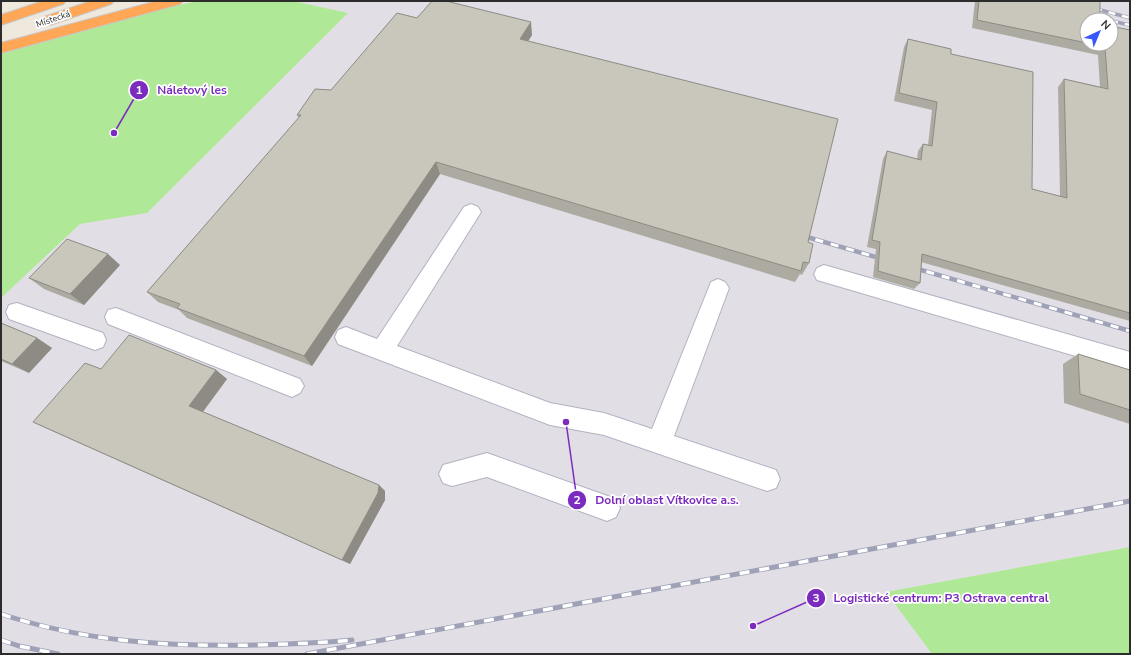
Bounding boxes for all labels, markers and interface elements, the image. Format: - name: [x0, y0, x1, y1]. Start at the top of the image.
- street label: Místecká: [34, 7, 72, 30]
- north arrow: [1079, 12, 1119, 52]
- text: N: [1097, 17, 1114, 33]
- callout: Náletový les: [129, 78, 235, 102]
- text: 1: [135, 82, 143, 98]
- text: Náletový les: [157, 82, 227, 98]
- callout: Dolní oblast Vítkovice a.s.: [567, 488, 746, 512]
- text: 2: [573, 492, 581, 508]
- text: Dolní oblast Vítkovice a.s.: [595, 492, 739, 508]
- callout: Logistické centrum: P3 Ostrava central: [806, 586, 1057, 610]
- text: 3: [812, 590, 820, 606]
- text: Logistické centrum: P3 Ostrava central: [833, 590, 1049, 606]

